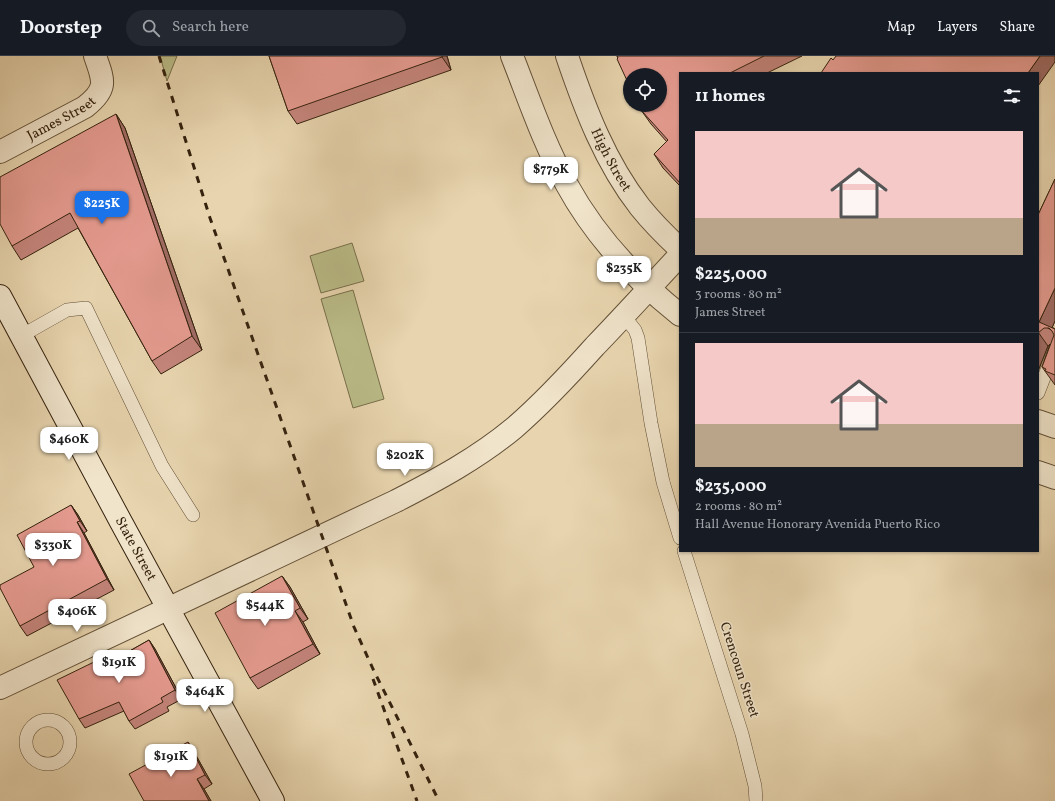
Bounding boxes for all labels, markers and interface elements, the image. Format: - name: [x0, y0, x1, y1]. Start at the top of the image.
- search box: [126, 10, 406, 46]
- text: Doorstep: [20, 15, 102, 41]
- icon: search: [140, 17, 162, 39]
- text: Search here: [172, 17, 249, 38]
- text: Map: [887, 18, 915, 37]
- text: Layers: [937, 18, 977, 37]
- text: Share: [999, 18, 1035, 37]
- map controls: [623, 68, 667, 112]
- button: locate: [623, 68, 667, 112]
- text: 11 homes: [695, 85, 765, 108]
- icon: filters: [1001, 85, 1023, 107]
- street label: James Street: [24, 92, 101, 145]
- street label: High Street: [586, 125, 636, 196]
- pin: $779K: [523, 157, 579, 191]
- icon: home: [823, 157, 895, 229]
- text: $779K: [533, 161, 569, 179]
- pin: $225K: [74, 191, 130, 225]
- text: $225K: [84, 195, 120, 213]
- pin: $235K: [596, 256, 652, 290]
- text: $235K: [606, 260, 642, 278]
- text: $225,000: [695, 263, 767, 286]
- text: 3 rooms · 80 m²: [695, 286, 782, 304]
- text: James Street: [695, 304, 766, 322]
- icon: home: [823, 369, 895, 441]
- pin: $460K: [41, 427, 97, 461]
- text: $460K: [49, 431, 89, 449]
- pin: $202K: [377, 443, 433, 477]
- text: $202K: [386, 447, 424, 465]
- text: $235,000: [695, 475, 767, 498]
- text: 2 rooms · 80 m²: [695, 498, 782, 516]
- street label: State Street: [110, 514, 161, 584]
- text: Hall Avenue Honorary Avenida Puerto Rico: [695, 516, 940, 534]
- pin: $330K: [25, 533, 81, 567]
- text: $330K: [34, 537, 72, 555]
- pin: $544K: [237, 593, 293, 627]
- text: $544K: [246, 597, 284, 615]
- pin: $406K: [49, 599, 105, 633]
- text: $406K: [57, 603, 97, 621]
- street label: Crencoun Street: [715, 620, 763, 720]
- pin: $191K: [91, 650, 147, 684]
- text: $191K: [102, 654, 136, 672]
- pin: $464K: [177, 679, 233, 713]
- text: $464K: [185, 683, 225, 701]
- pin: $191K: [143, 744, 199, 778]
- text: $191K: [154, 748, 188, 766]

